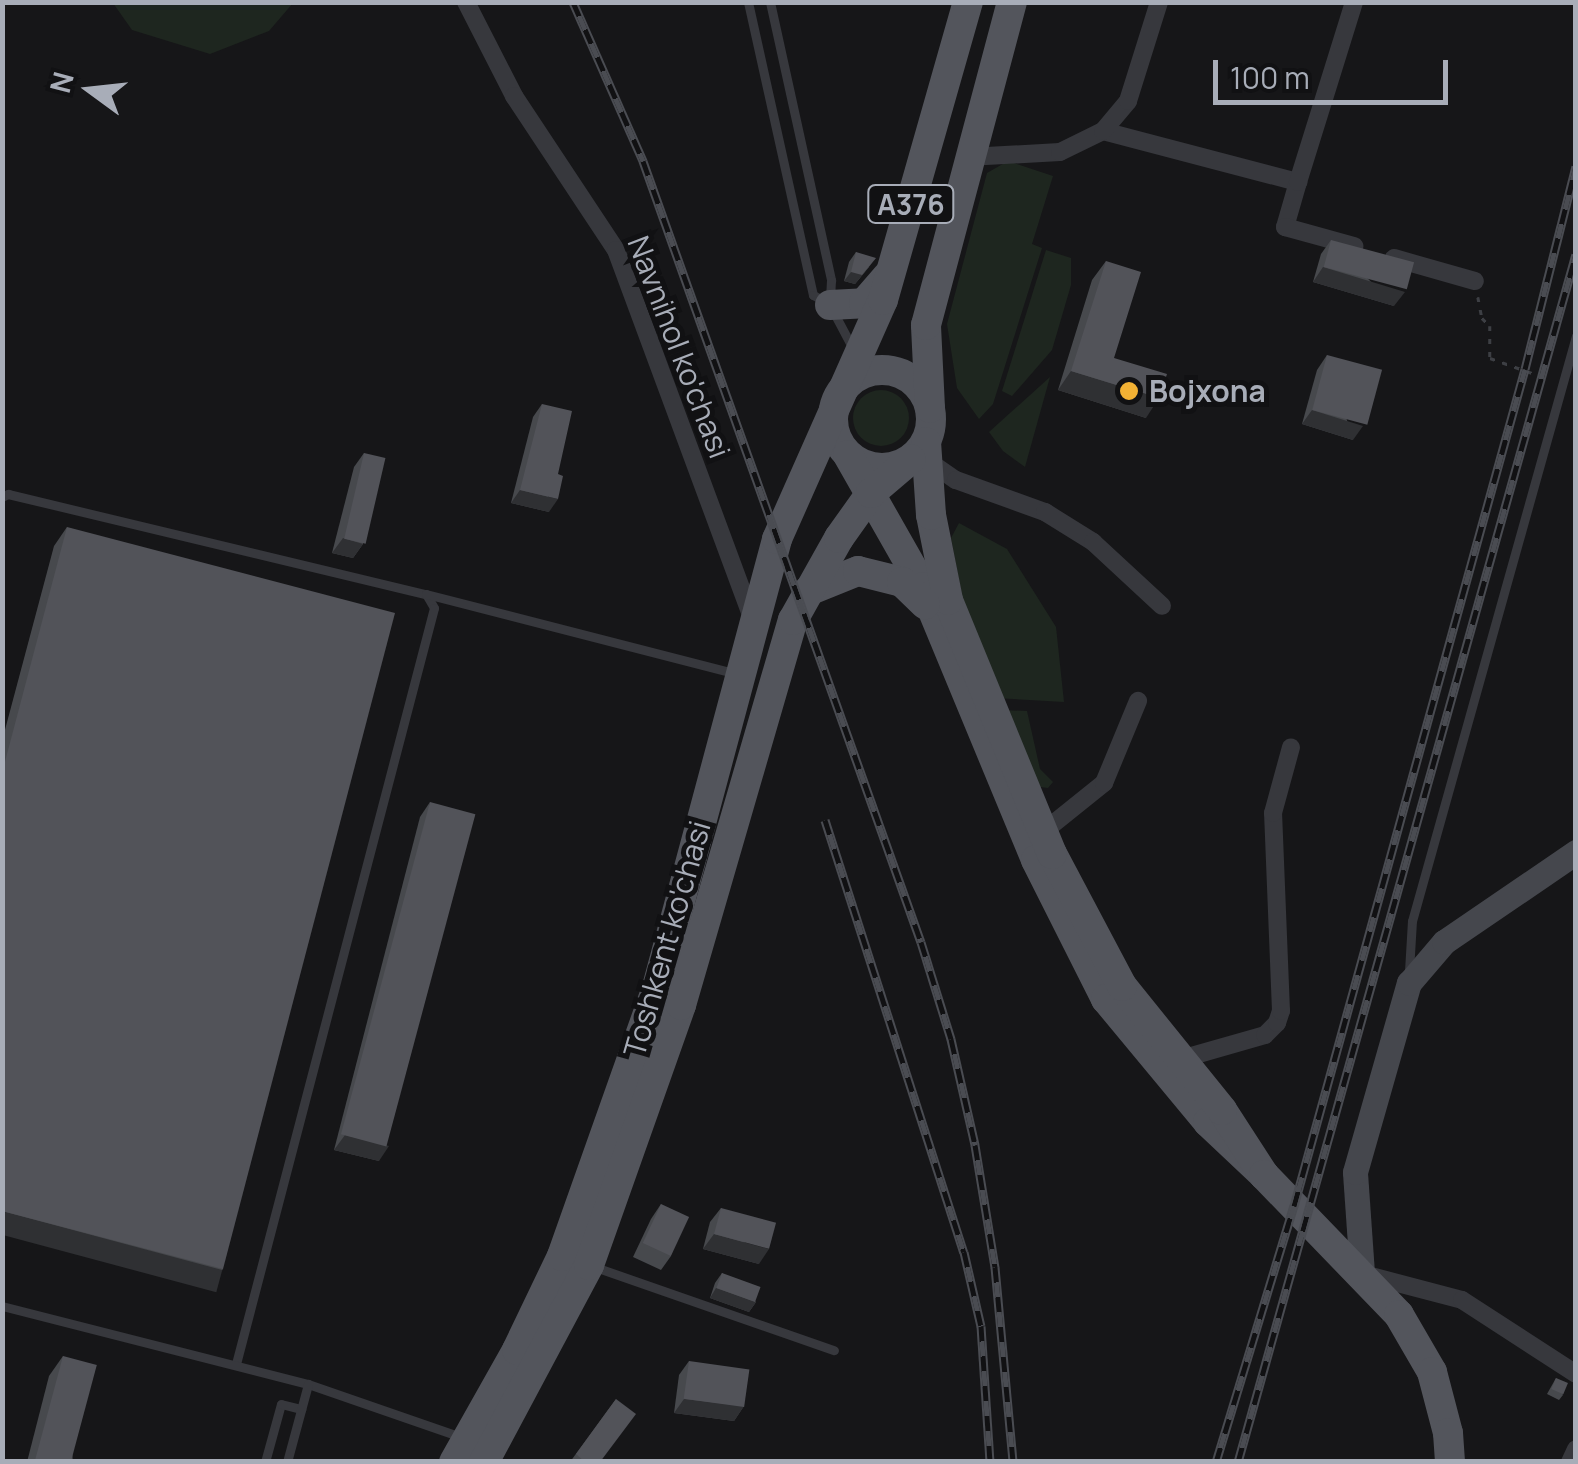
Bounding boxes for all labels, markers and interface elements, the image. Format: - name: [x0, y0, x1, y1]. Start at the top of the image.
- north arrow: [40, 40, 140, 140]
- scale bar: [1218, 40, 1453, 102]
- text: 100 m: [1230, 57, 1310, 98]
- text: N: [40, 68, 82, 97]
- road number: A376: [866, 181, 956, 227]
- street label: Navnihol ko'chasi: [620, 231, 738, 463]
- place label: Bojxona: [1149, 373, 1266, 409]
- marker: Bojxona: [1118, 380, 1140, 402]
- street label: Toshkent ko'chasi: [616, 817, 718, 1061]

